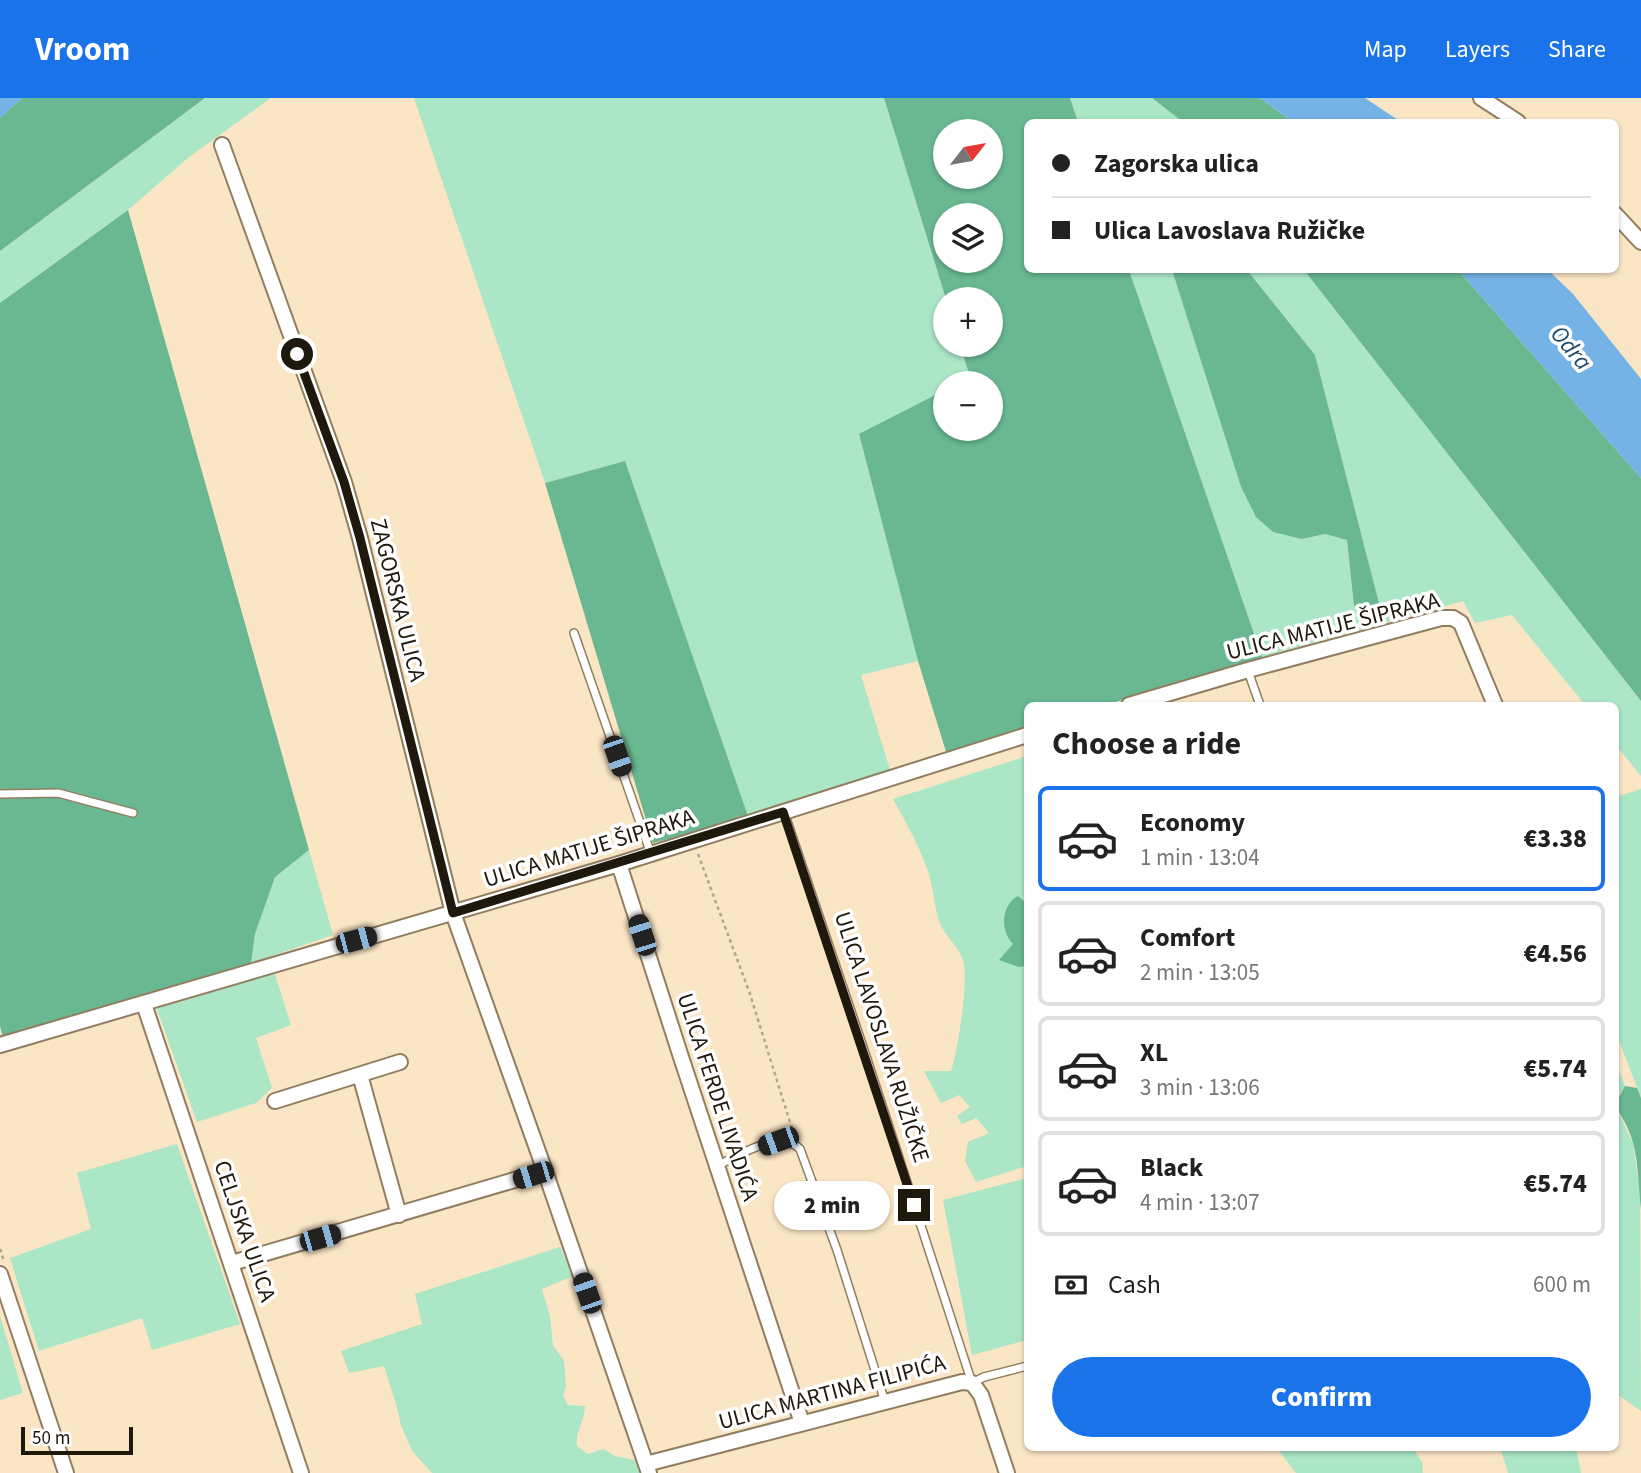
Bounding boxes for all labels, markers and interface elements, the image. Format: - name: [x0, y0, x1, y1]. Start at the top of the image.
- text: Vroom: [35, 26, 130, 73]
- text: Map: [1364, 32, 1407, 67]
- text: Layers: [1445, 32, 1510, 67]
- text: Share: [1548, 32, 1606, 67]
- north arrow: [933, 119, 1003, 189]
- map controls: [933, 119, 1003, 441]
- text: Zagorska ulica: [1094, 145, 1259, 182]
- button: layers: [933, 203, 1003, 273]
- text: Ulica Lavoslava Ružičke: [1094, 212, 1365, 249]
- button: +: [933, 287, 1003, 357]
- water label: Odra: [1542, 318, 1600, 378]
- route start: [281, 338, 313, 370]
- button: −: [933, 371, 1003, 441]
- street label: ZAGORSKA ULICA: [362, 515, 434, 685]
- street label: ULICA MATIJE ŠIPRAKA: [1223, 583, 1444, 668]
- text: Choose a ride: [1052, 721, 1241, 767]
- car: [601, 733, 634, 779]
- street label: ULICA MATIJE ŠIPRAKA: [480, 800, 699, 896]
- text: Economy: [1140, 804, 1245, 841]
- icon: car: [1056, 807, 1119, 870]
- text: €3.38: [1523, 820, 1587, 857]
- text: 1 min · 13:04: [1140, 841, 1260, 874]
- street label: ULICA LAVOSLAVA RUŽIČKE: [826, 907, 938, 1167]
- car: [626, 912, 659, 958]
- text: Comfort: [1140, 919, 1235, 956]
- icon: car: [1056, 922, 1119, 985]
- car: [333, 924, 380, 956]
- text: €4.56: [1523, 935, 1587, 972]
- text: 2 min · 13:05: [1140, 956, 1260, 989]
- street label: ULICA FERDE LIVADIĆA: [669, 989, 767, 1206]
- text: XL: [1140, 1034, 1168, 1071]
- icon: car: [1056, 1037, 1119, 1100]
- text: €5.74: [1523, 1050, 1587, 1087]
- text: 3 min · 13:06: [1140, 1071, 1260, 1104]
- car: [755, 1124, 802, 1158]
- text: Black: [1140, 1149, 1203, 1186]
- icon: car: [1056, 1152, 1119, 1215]
- street label: CELJSKA ULICA: [205, 1156, 285, 1307]
- car: [510, 1159, 557, 1191]
- text: €5.74: [1523, 1165, 1587, 1202]
- callout: 2 min: [774, 1180, 890, 1230]
- text: 4 min · 13:07: [1140, 1186, 1260, 1219]
- text: 2 min: [804, 1189, 860, 1222]
- route end: [898, 1189, 930, 1221]
- car: [297, 1222, 344, 1254]
- icon: cash: [1052, 1266, 1090, 1304]
- text: Cash: [1108, 1266, 1161, 1303]
- text: 600 m: [1533, 1268, 1591, 1301]
- car: [571, 1270, 604, 1316]
- street label: ULICA MARTINA FILIPIĆA: [715, 1346, 950, 1438]
- button: Confirm: [1052, 1357, 1591, 1437]
- scale bar: [21, 1424, 133, 1456]
- text: 50 m: [32, 1425, 70, 1452]

